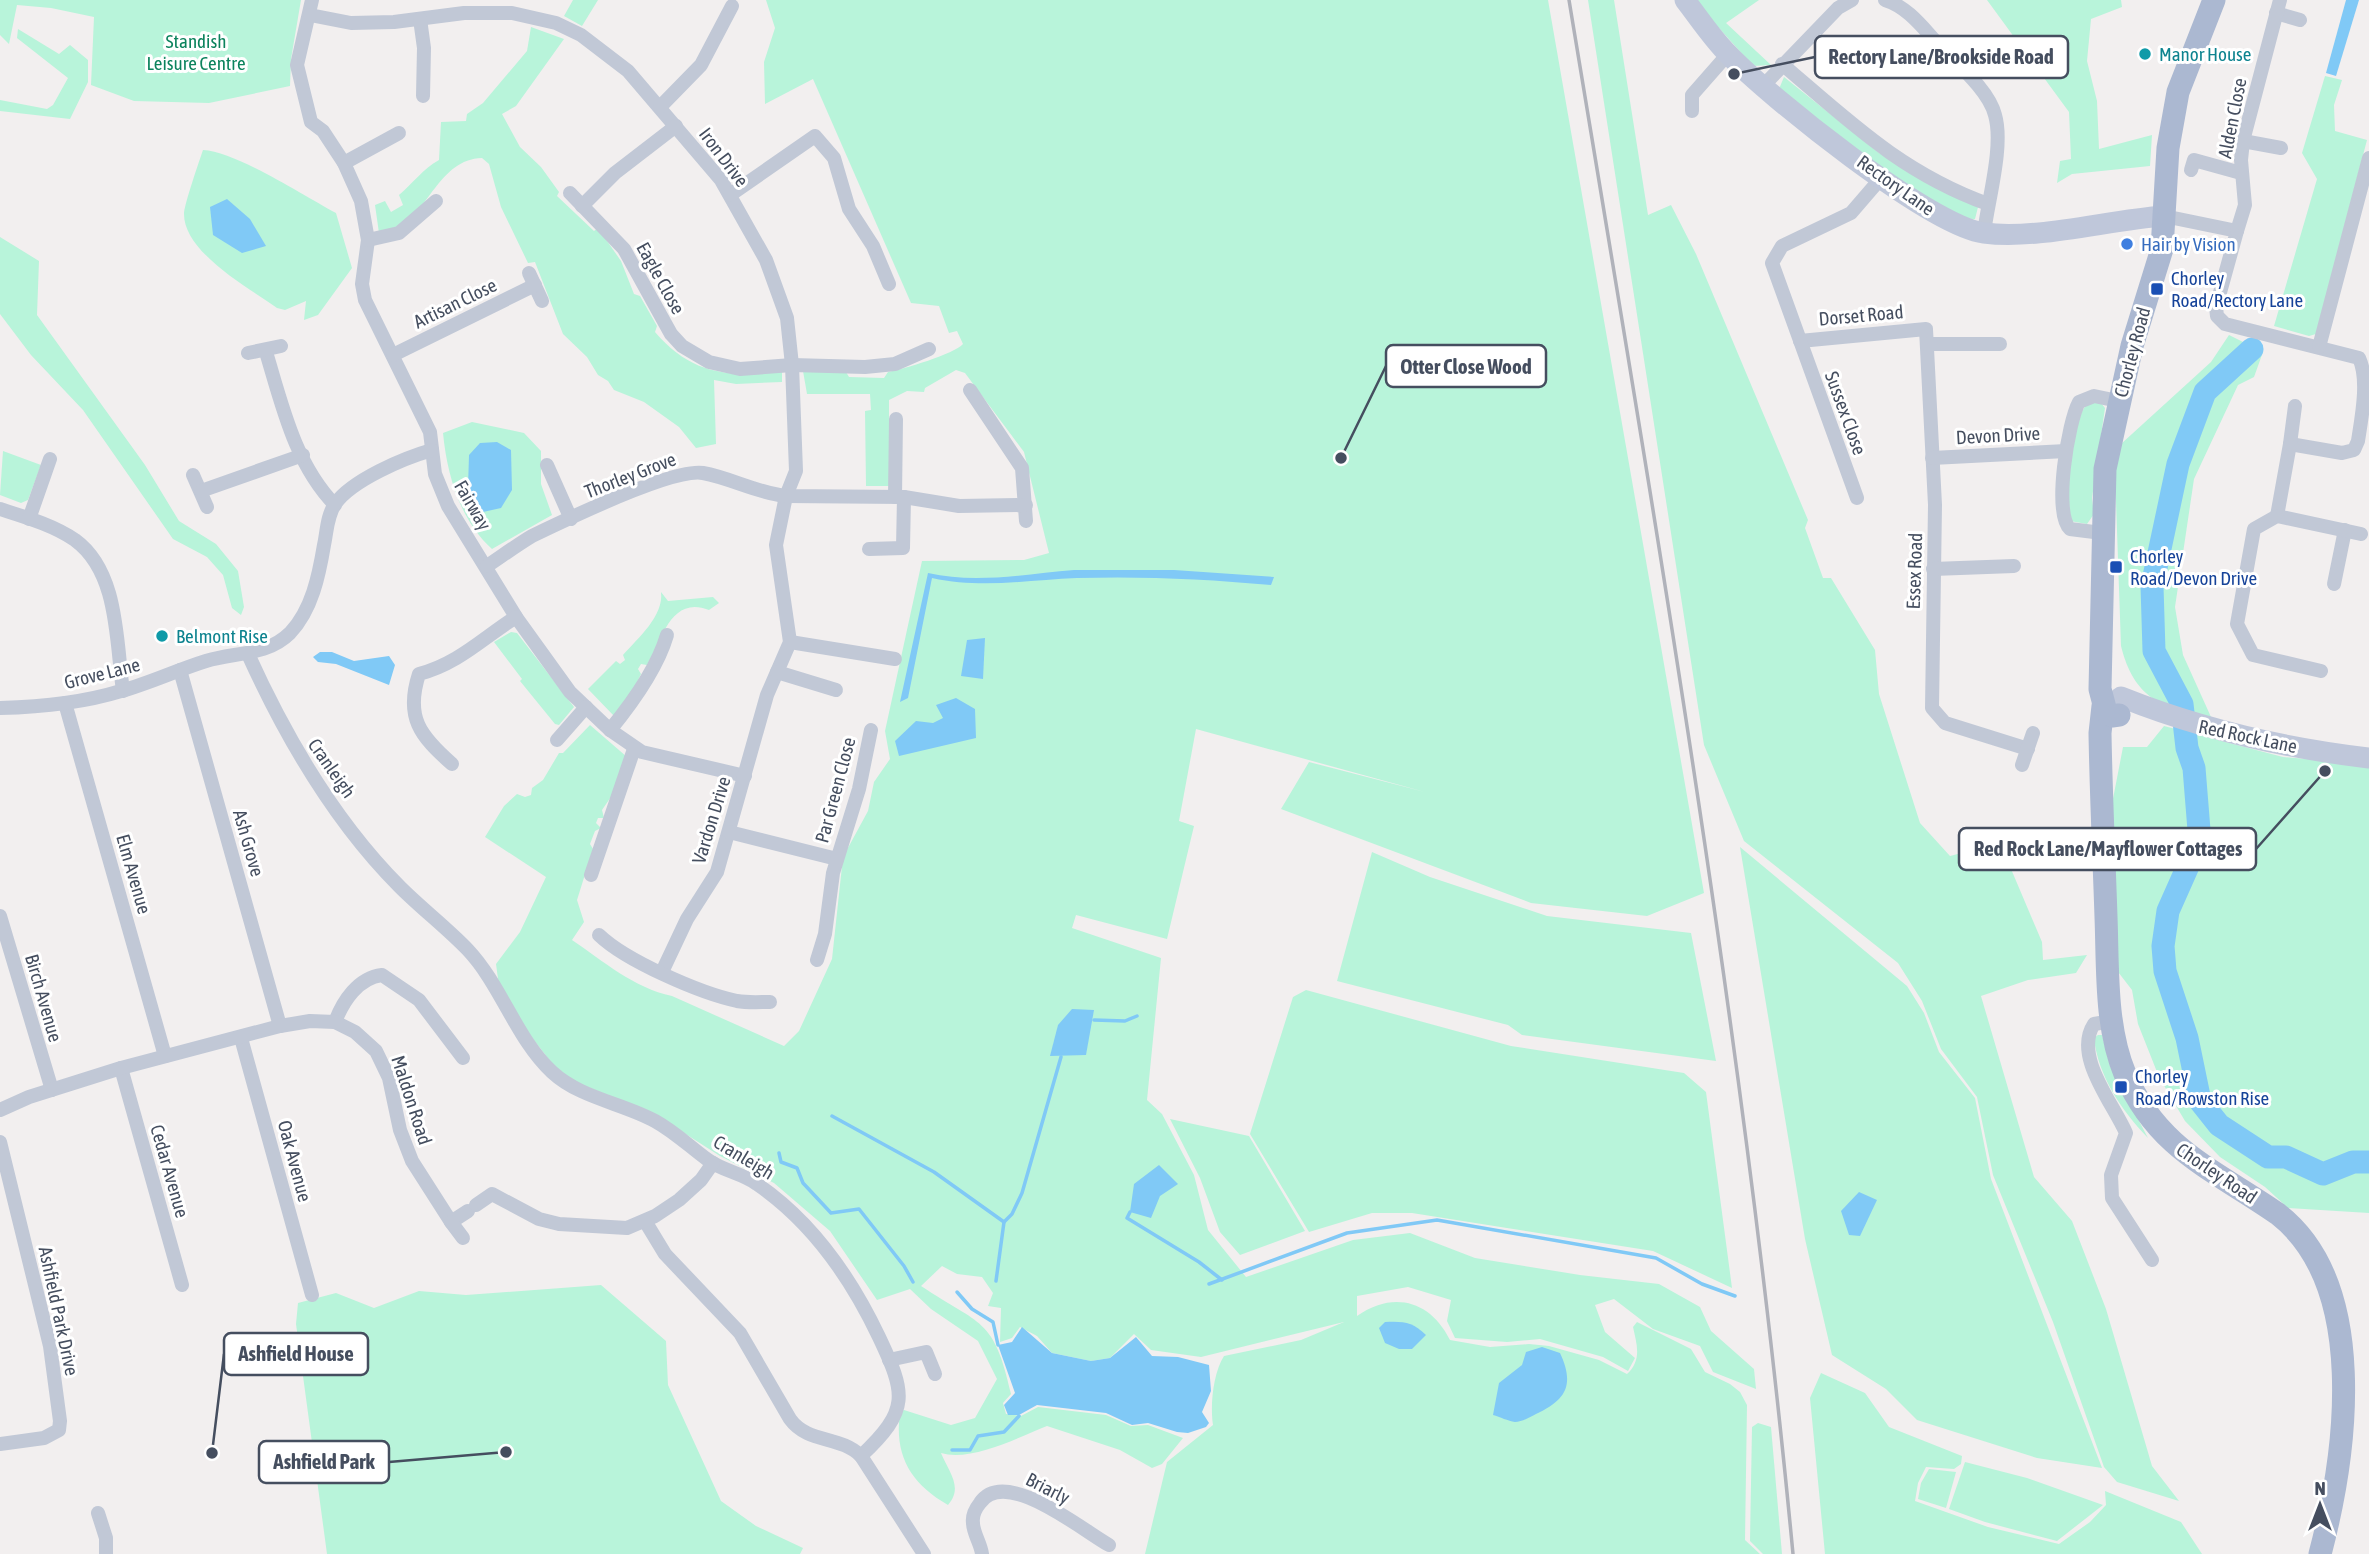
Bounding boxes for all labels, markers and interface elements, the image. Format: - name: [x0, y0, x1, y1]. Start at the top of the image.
- park label: Standish Leisure Centre: [146, 30, 246, 74]
- callout: Rectory Lane/Brookside Road: [1815, 36, 2068, 78]
- place label: Manor House: [2159, 43, 2251, 65]
- text: Rectory Lane/Brookside Road: [1828, 44, 2054, 68]
- marker: Manor House: [2137, 46, 2153, 62]
- street label: Alden Close: [2213, 76, 2251, 160]
- street label: Iron Drive: [695, 123, 753, 191]
- street label: Rectory Lane: [1853, 150, 1939, 220]
- place label: Hair by Vision: [2141, 233, 2236, 255]
- marker: Hair by Vision: [2119, 236, 2135, 252]
- street label: Eagle Close: [632, 238, 690, 318]
- place label: Chorley Road/Rectory Lane: [2171, 267, 2303, 311]
- street label: Artisan Close: [410, 273, 500, 333]
- marker: Chorley Road/Rectory Lane: [2149, 281, 2165, 297]
- street label: Dorset Road: [1818, 300, 1904, 330]
- street label: Chorley Road: [2109, 305, 2155, 399]
- callout: Otter Close Wood: [1386, 345, 1546, 387]
- text: Otter Close Wood: [1400, 354, 1532, 378]
- street label: Sussex Close: [1821, 368, 1871, 458]
- street label: Devon Drive: [1955, 422, 2041, 448]
- street label: Thorley Grove: [581, 448, 679, 502]
- street label: Fairway: [450, 476, 496, 534]
- street label: Essex Road: [1902, 532, 1926, 610]
- place label: Chorley Road/Devon Drive: [2130, 545, 2257, 589]
- marker: Chorley Road/Devon Drive: [2108, 559, 2124, 575]
- place label: Belmont Rise: [176, 625, 268, 647]
- marker: Belmont Rise: [154, 628, 170, 644]
- street label: Grove Lane: [62, 653, 142, 693]
- street label: Red Rock Lane: [2197, 715, 2299, 757]
- street label: Cranleigh: [304, 734, 360, 802]
- street label: Par Green Close: [810, 735, 860, 845]
- street label: Vardon Drive: [687, 774, 735, 866]
- street label: Ash Grove: [229, 807, 269, 879]
- callout: Red Rock Lane/Mayflower Cottages: [1959, 828, 2256, 870]
- street label: Elm Avenue: [112, 832, 156, 916]
- text: Red Rock Lane/Mayflower Cottages: [1974, 836, 2243, 860]
- street label: Birch Avenue: [21, 952, 67, 1044]
- street label: Maldon Road: [387, 1053, 437, 1147]
- place label: Chorley Road/Rowston Rise: [2135, 1065, 2269, 1109]
- marker: Chorley Road/Rowston Rise: [2113, 1079, 2129, 1095]
- street label: Oak Avenue: [274, 1118, 316, 1204]
- street label: Cedar Avenue: [146, 1122, 194, 1220]
- street label: Cranleigh: [710, 1130, 778, 1184]
- street label: Chorley Road: [2173, 1138, 2261, 1208]
- street label: Ashfield Park Drive: [35, 1245, 83, 1377]
- callout: Ashfield House: [224, 1333, 368, 1375]
- text: Ashfield House: [237, 1341, 354, 1365]
- callout: Ashfield Park: [259, 1441, 389, 1483]
- text: Ashfield Park: [272, 1449, 375, 1473]
- street label: Briarly: [1022, 1468, 1074, 1508]
- north arrow: [2285, 1470, 2355, 1540]
- text: N: [2314, 1477, 2326, 1499]

